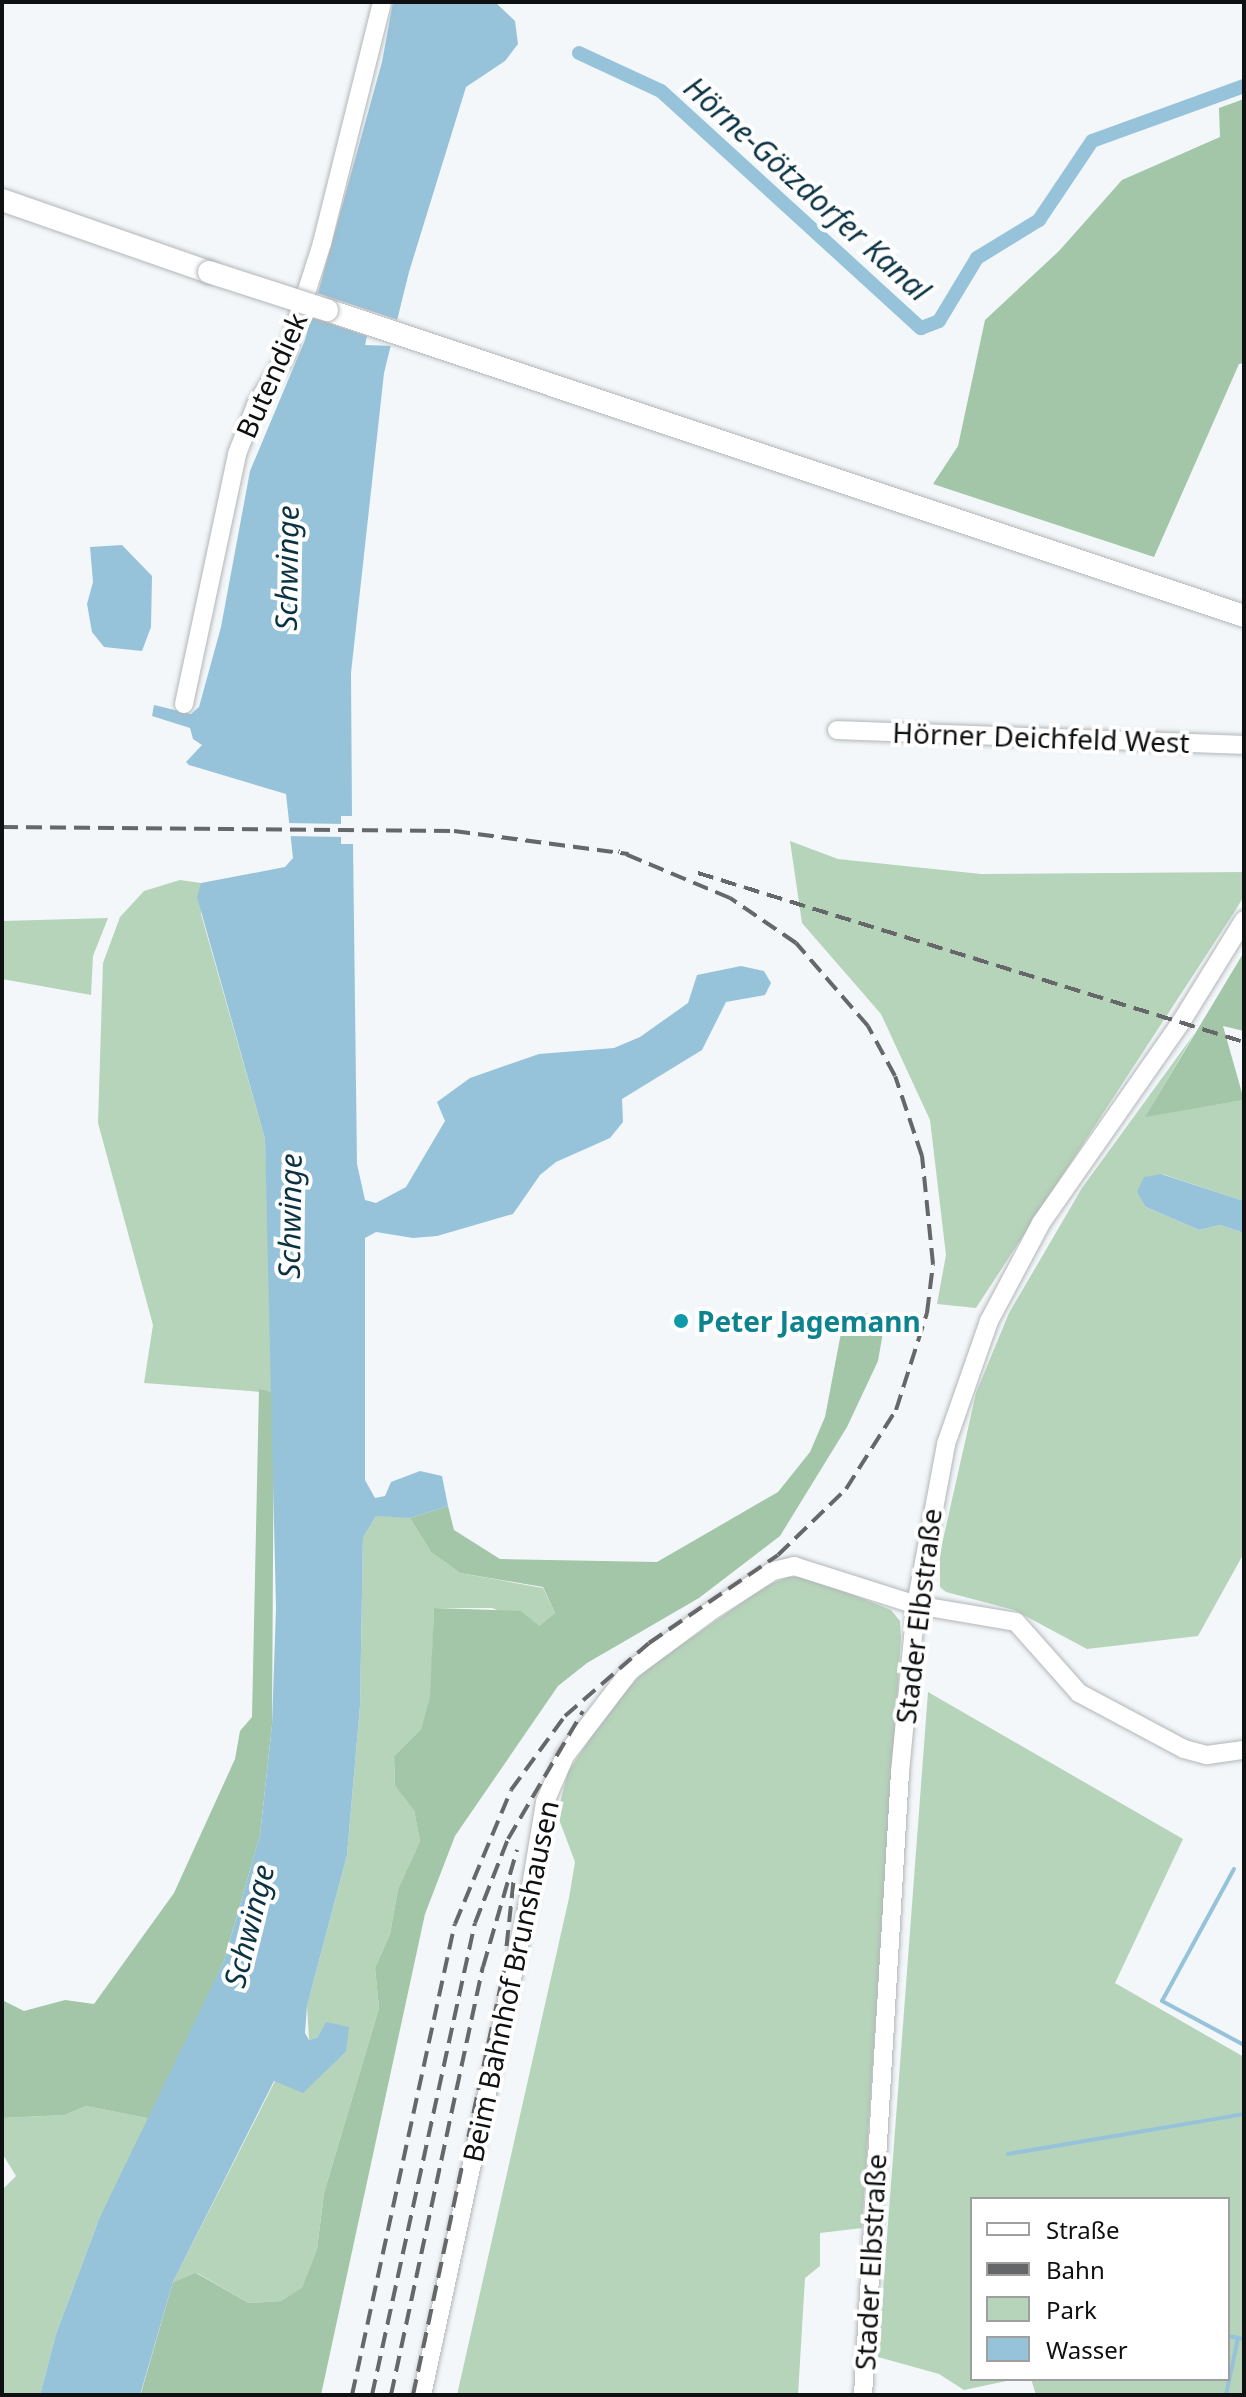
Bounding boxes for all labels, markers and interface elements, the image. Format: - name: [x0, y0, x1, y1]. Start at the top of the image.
- water label: Hörne-Götzdorfer Kanal: [677, 69, 937, 309]
- street label: Butendiek: [228, 307, 314, 443]
- water label: Schwinge: [268, 505, 306, 631]
- street label: Hörner Deichfeld West: [892, 715, 1190, 759]
- water label: Schwinge: [271, 1153, 309, 1279]
- place label: Peter Jagemann: [697, 1304, 921, 1338]
- marker: Peter Jagemann: [672, 1312, 690, 1330]
- street label: Stader Elbstraße: [888, 1506, 948, 1726]
- street label: Beim Bahnhof Brunshausen: [455, 1797, 565, 2165]
- water label: Schwinge: [216, 1861, 282, 1991]
- street label: Stader Elbstraße: [848, 2153, 892, 2371]
- legend: [970, 2197, 1230, 2381]
- text: Straße: [1046, 2213, 1119, 2246]
- text: Bahn: [1046, 2253, 1105, 2286]
- text: Park: [1046, 2293, 1097, 2326]
- text: Wasser: [1046, 2333, 1128, 2366]

